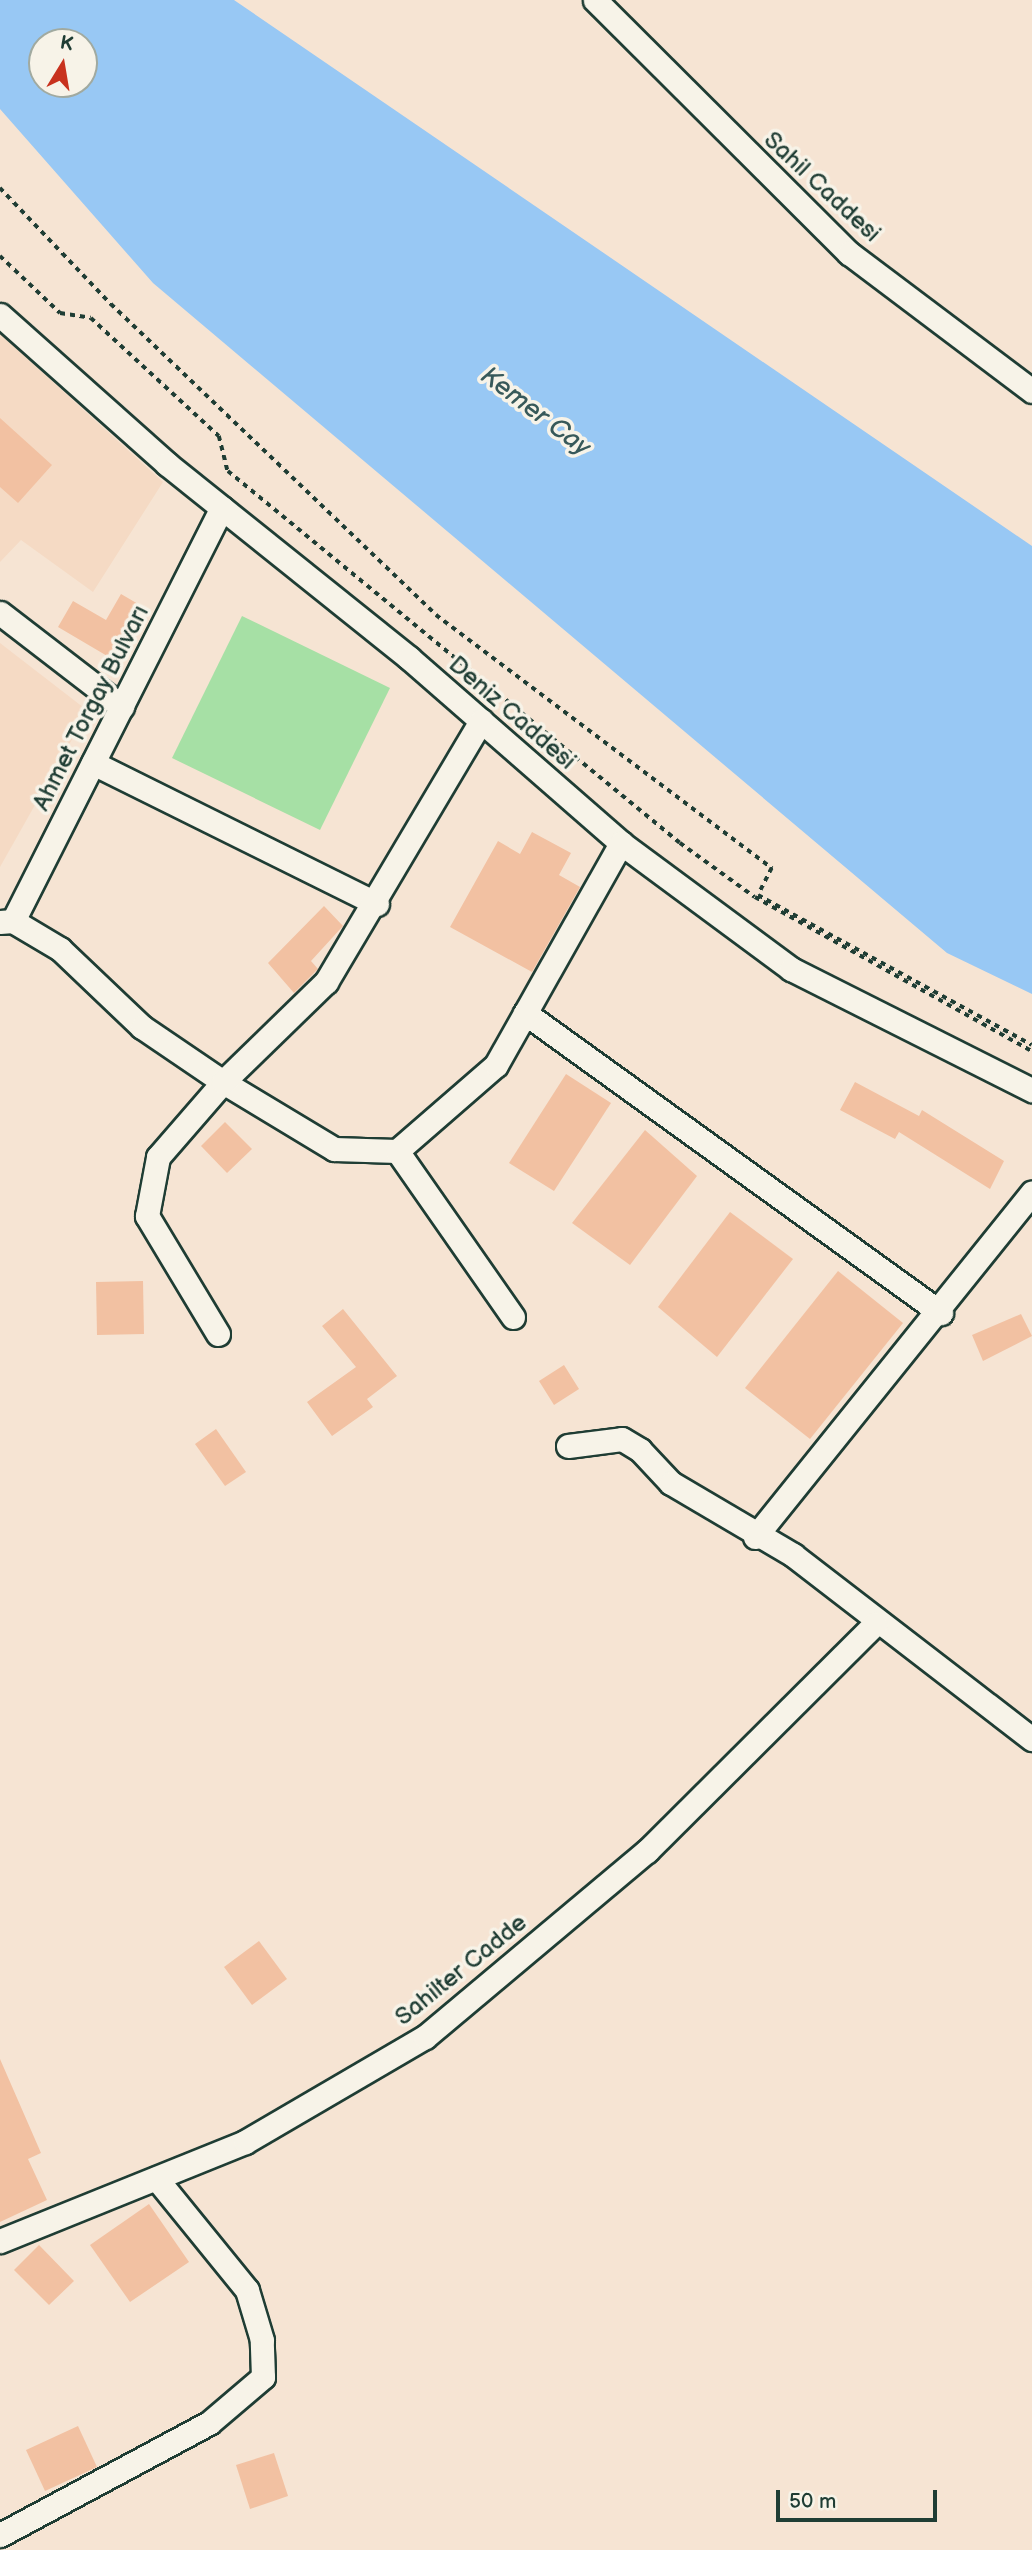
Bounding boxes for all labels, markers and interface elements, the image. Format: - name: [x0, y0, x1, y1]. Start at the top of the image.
- north arrow: [28, 28, 98, 98]
- text: K: [58, 31, 75, 56]
- street label: Sahil Caddesi: [758, 126, 886, 248]
- water label: Kemer Cay: [474, 361, 596, 463]
- street label: Ahmet Torgay Bulvarı: [26, 600, 156, 816]
- street label: Deniz Caddesi: [443, 650, 581, 776]
- street label: Sahilter Cadde: [389, 1908, 533, 2032]
- scale bar: [780, 2476, 941, 2520]
- text: 50 m: [789, 2489, 836, 2514]

